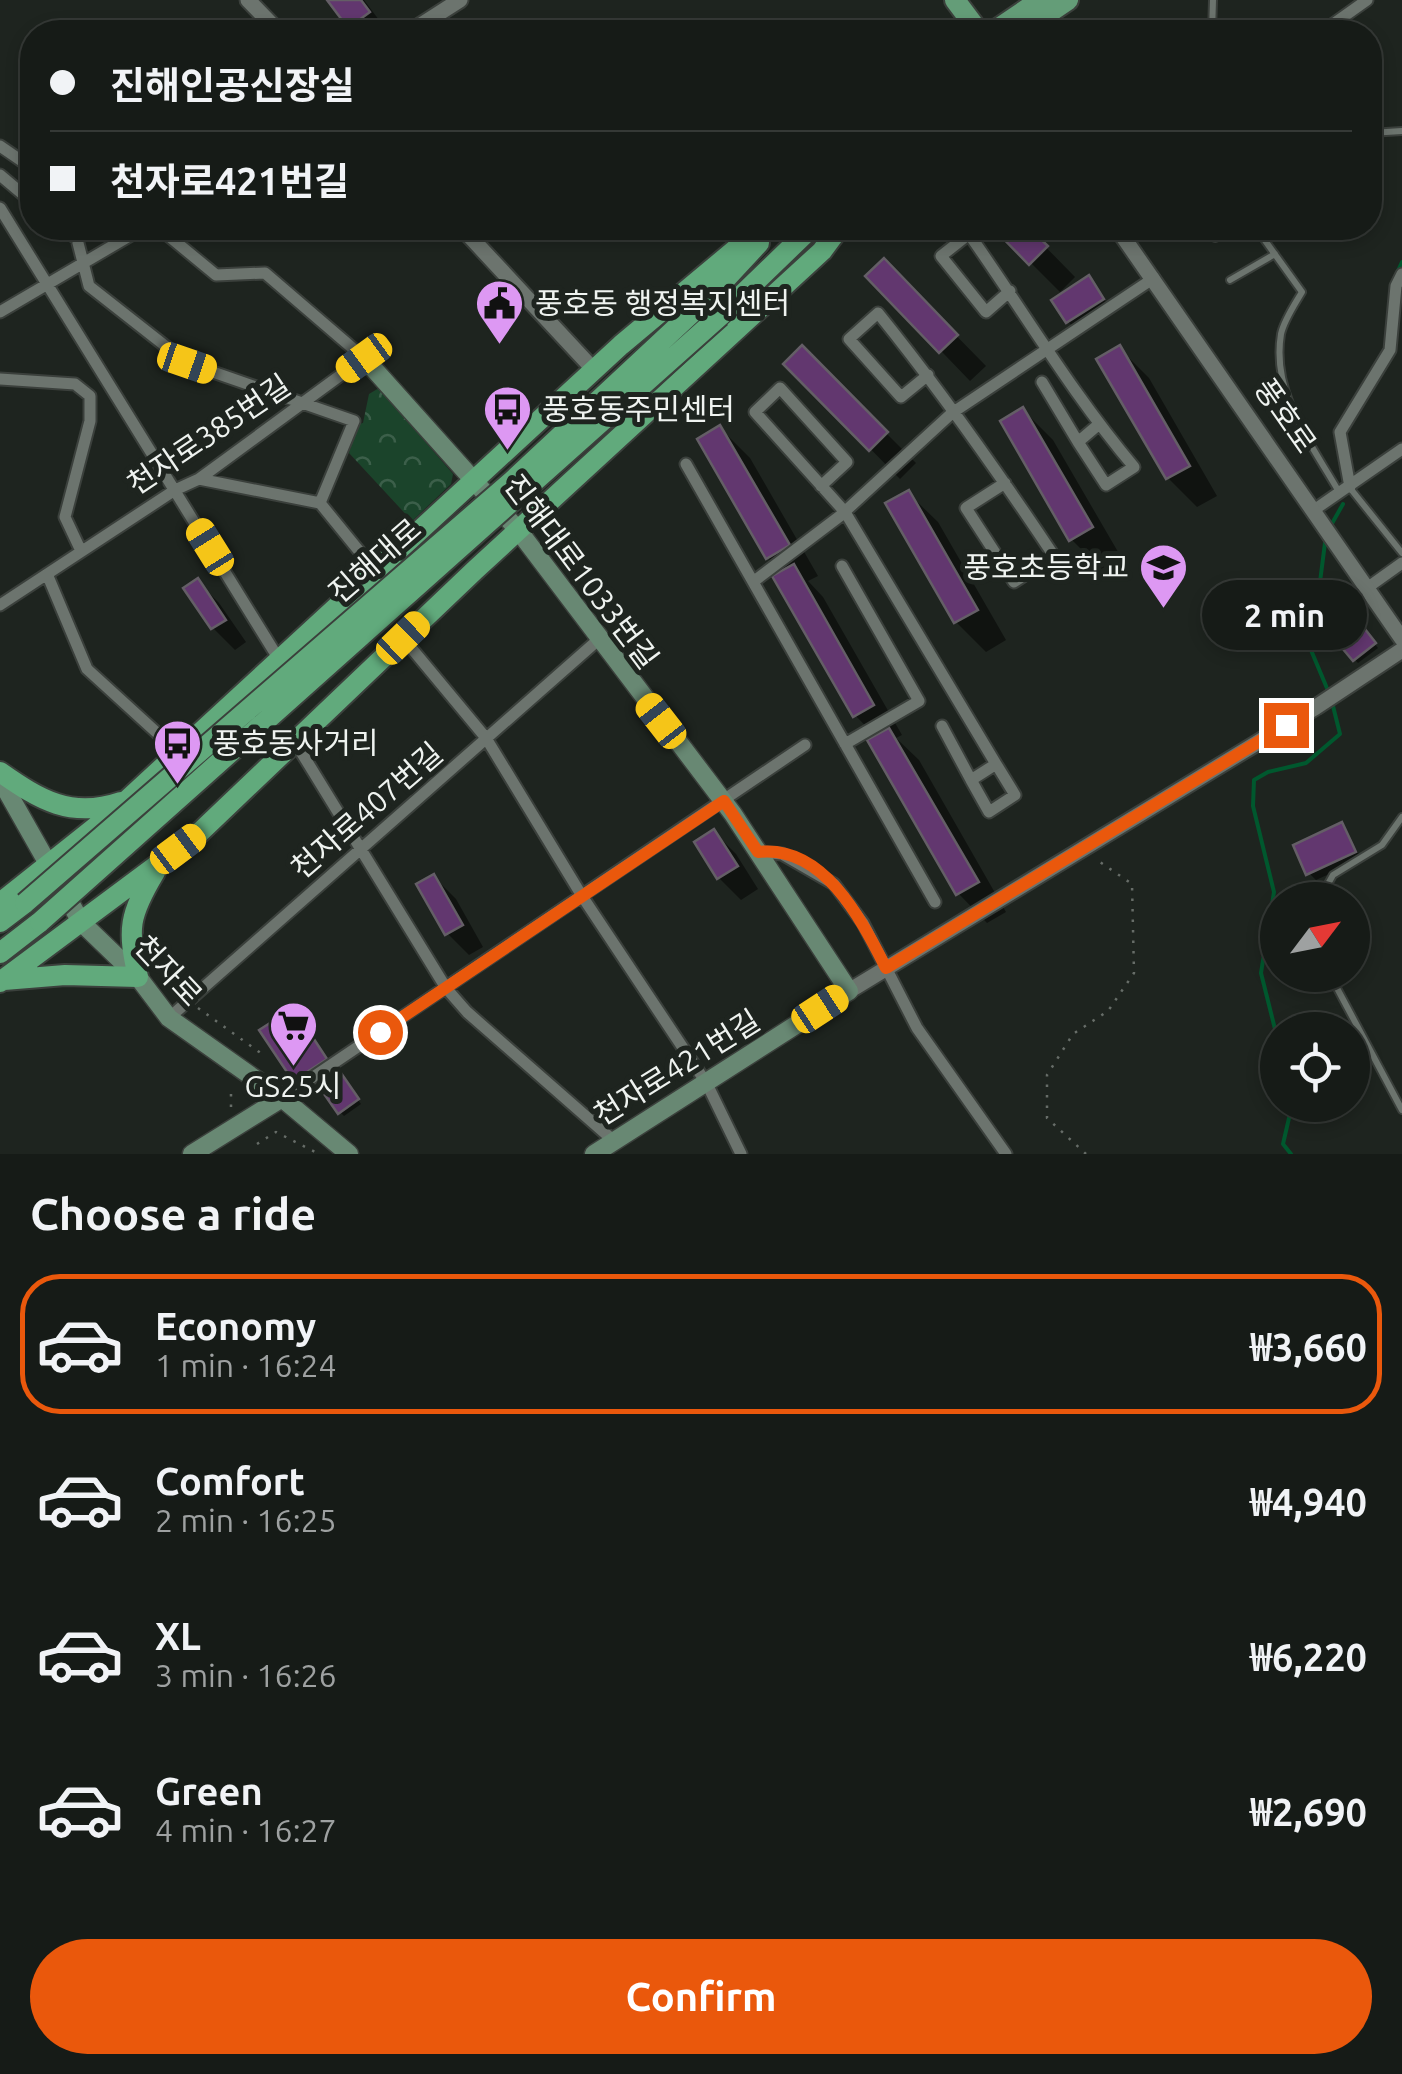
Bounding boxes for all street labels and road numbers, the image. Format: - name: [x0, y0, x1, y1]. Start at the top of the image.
- street label: 천자로385번길: [121, 367, 296, 501]
- street label: 풍호로: [1248, 372, 1323, 459]
- street label: 진해대로1033번길: [498, 468, 666, 675]
- street label: 진해대로: [322, 511, 427, 609]
- street label: 천자로407번길: [284, 735, 449, 885]
- street label: 천자로: [128, 928, 209, 1012]
- street label: 천자로421번길: [587, 1003, 766, 1132]

